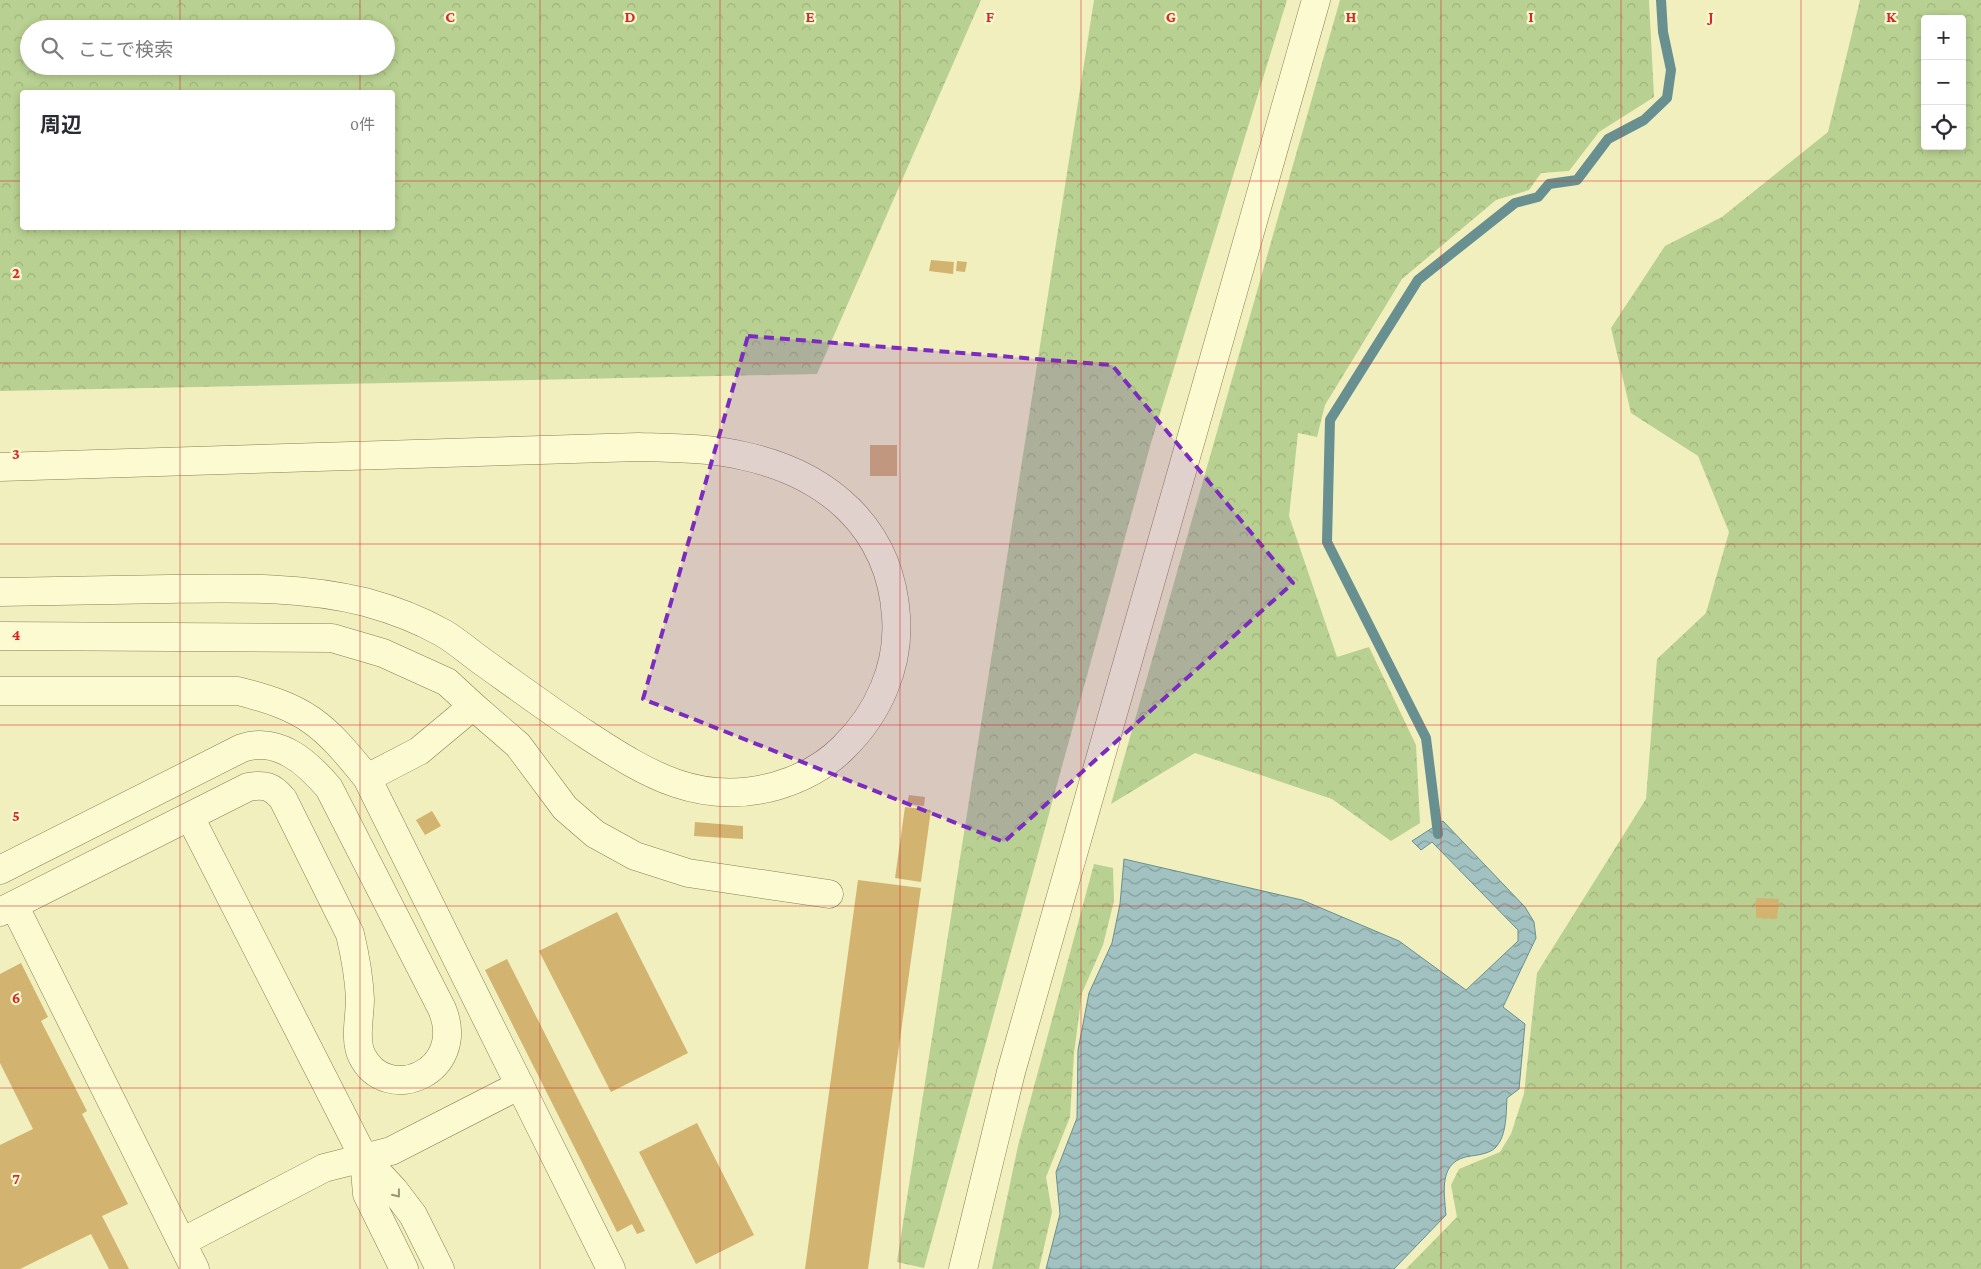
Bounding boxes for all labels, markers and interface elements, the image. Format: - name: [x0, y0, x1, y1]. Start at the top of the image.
- text: C: [445, 8, 455, 25]
- text: D: [624, 8, 636, 25]
- text: E: [805, 8, 815, 25]
- text: F: [986, 8, 995, 25]
- text: G: [1166, 8, 1176, 25]
- text: H: [1346, 8, 1357, 25]
- text: I: [1528, 8, 1534, 25]
- text: J: [1706, 8, 1714, 25]
- text: K: [1886, 8, 1897, 25]
- map controls: [1921, 15, 1966, 150]
- button: +: [1921, 15, 1966, 60]
- search box: [20, 20, 395, 75]
- icon: search: [38, 34, 66, 62]
- text: ここで検索: [78, 39, 173, 60]
- button: −: [1921, 60, 1966, 105]
- button: locate: [1921, 105, 1966, 150]
- text: 周辺: [40, 113, 82, 137]
- text: 0件: [350, 116, 375, 133]
- text: 2: [12, 264, 20, 281]
- text: 3: [12, 445, 20, 462]
- text: 4: [12, 626, 21, 643]
- text: 5: [12, 807, 20, 824]
- text: 6: [12, 989, 20, 1006]
- text: 7: [12, 1170, 20, 1187]
- one-way arrow: [392, 1188, 400, 1197]

